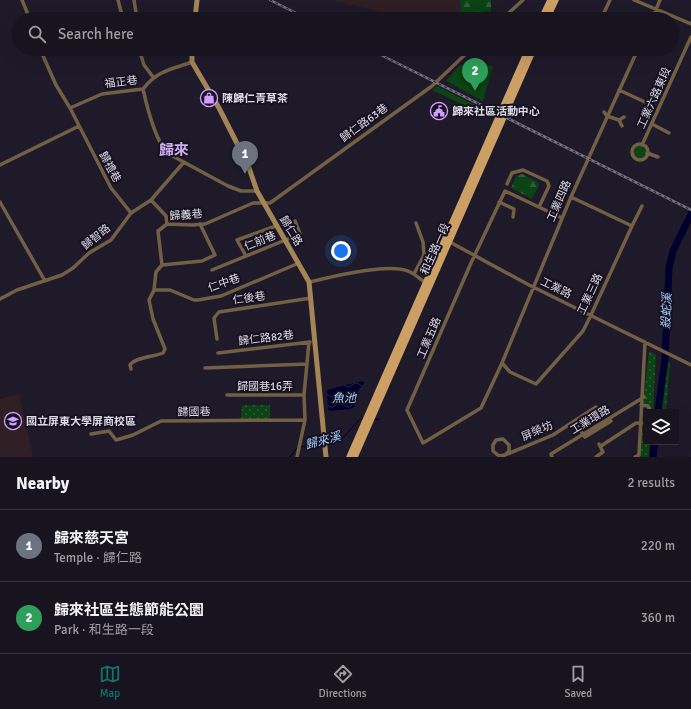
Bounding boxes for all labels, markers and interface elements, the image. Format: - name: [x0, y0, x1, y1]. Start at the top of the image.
- search box: [12, 12, 679, 56]
- icon: search: [26, 23, 48, 45]
- text: Search here: [58, 25, 134, 43]
- pin: 2: [462, 58, 488, 91]
- street label: 工業六路東段: [635, 65, 673, 131]
- street label: 福正巷: [104, 74, 138, 90]
- shop icon: 陳歸仁青草茶: [199, 88, 219, 108]
- place label: 陳歸仁青草茶: [222, 92, 288, 105]
- street label: 歸仁路63巷: [338, 101, 390, 145]
- public building icon: 歸來社區活動中心: [429, 101, 449, 121]
- place label: 歸來社區活動中心: [452, 105, 540, 118]
- district label: 歸來: [159, 141, 189, 159]
- pin: 1: [232, 141, 258, 174]
- street label: 歸禮巷: [96, 149, 124, 185]
- street label: 工業四路: [544, 178, 574, 224]
- street label: 歸義巷: [169, 207, 203, 223]
- street label: 歸仁路: [277, 214, 305, 248]
- street label: 和生路一段: [418, 221, 452, 277]
- street label: 歸智路: [79, 222, 113, 252]
- street label: 仁前巷: [242, 229, 278, 253]
- your location: [331, 241, 351, 261]
- street label: 仁中巷: [206, 271, 242, 295]
- street label: 工業三路: [575, 271, 605, 317]
- street label: 工業路: [538, 275, 574, 301]
- street label: 仁後巷: [232, 289, 266, 307]
- water label: 殺蛇溪: [659, 291, 675, 329]
- street label: 工業五路: [414, 315, 444, 361]
- street label: 歸仁路82巷: [237, 328, 295, 348]
- street label: 歸國巷16弄: [237, 380, 293, 393]
- water label: 魚池: [332, 391, 358, 406]
- street label: 工業環路: [568, 403, 612, 437]
- street label: 歸國巷: [177, 405, 211, 419]
- map controls: [643, 409, 679, 445]
- button: layers: [643, 409, 679, 445]
- school or university icon: 國立屏東大學屏商校區: [3, 411, 23, 431]
- place label: 國立屏東大學屏商校區: [26, 415, 136, 428]
- street label: 屏榮坊: [519, 419, 555, 443]
- water label: 歸來溪: [304, 429, 344, 453]
- text: Nearby: [16, 473, 69, 494]
- text: 2 results: [627, 475, 675, 491]
- text: 歸來慈天宮: [54, 529, 129, 547]
- text: 1: [25, 538, 33, 554]
- text: 220 m: [641, 538, 675, 554]
- text: Temple · 歸仁路: [54, 550, 142, 566]
- text: 歸來社區生態節能公園: [54, 601, 204, 619]
- text: 2: [25, 610, 33, 626]
- text: 360 m: [641, 610, 675, 626]
- text: Park · 和生路一段: [54, 622, 154, 638]
- tab: Map: [99, 663, 121, 700]
- tab: Directions: [319, 663, 367, 700]
- tab: Saved: [564, 663, 592, 700]

